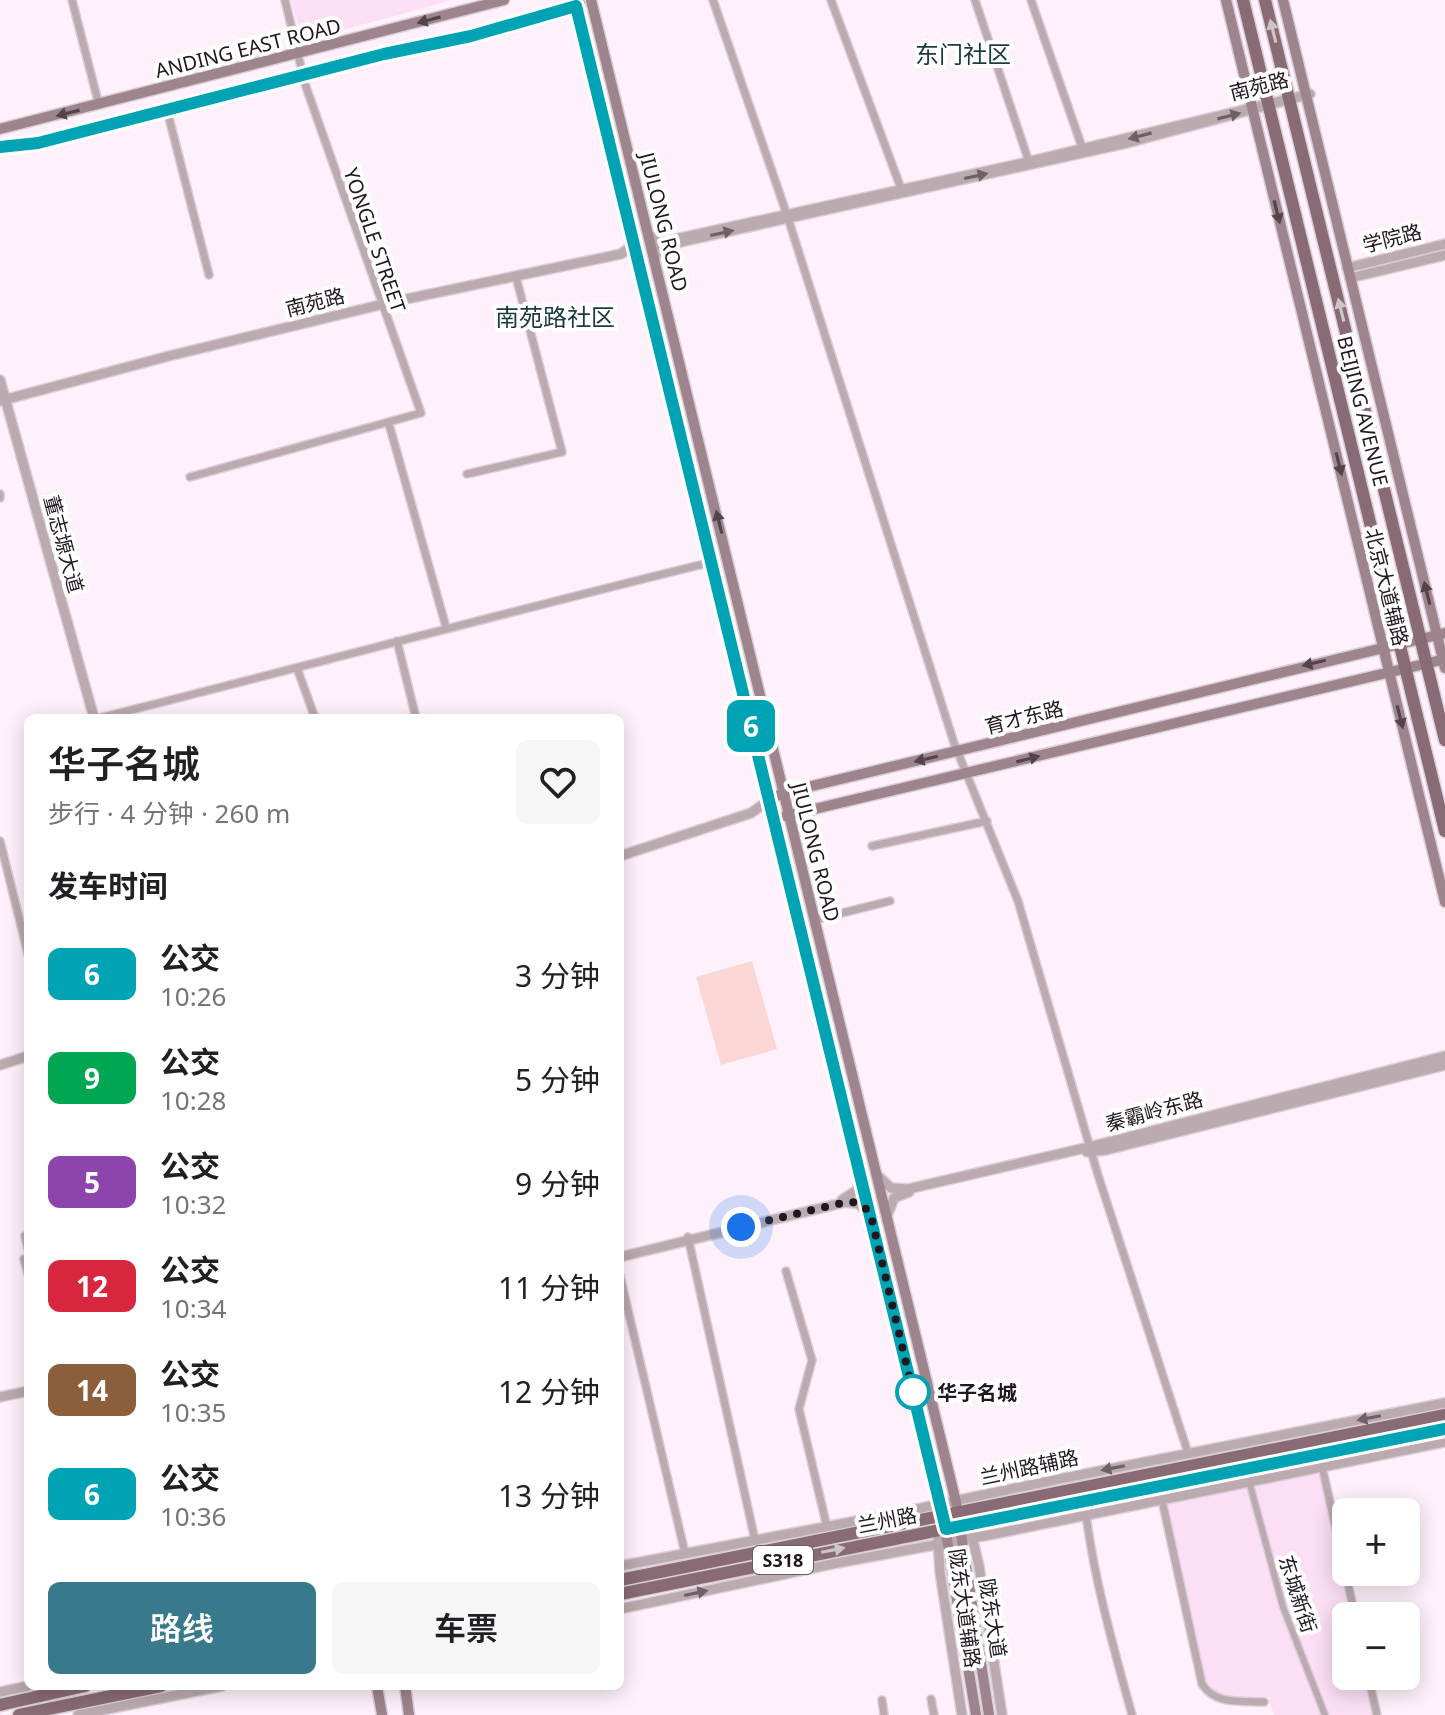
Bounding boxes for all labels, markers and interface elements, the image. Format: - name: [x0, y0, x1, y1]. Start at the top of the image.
- street label: ANDING EAST ROAD: [152, 12, 344, 84]
- one-way arrow: [416, 15, 441, 27]
- one-way arrow: [1266, 18, 1278, 43]
- district label: 东门社区: [915, 37, 1011, 70]
- street label: 南苑路: [1227, 66, 1291, 106]
- one-way arrow: [56, 107, 81, 119]
- one-way arrow: [1216, 110, 1241, 122]
- one-way arrow: [1127, 130, 1152, 142]
- street label: JIULONG ROAD: [633, 148, 694, 294]
- street label: YONGLE STREET: [338, 164, 412, 316]
- one-way arrow: [963, 169, 988, 182]
- one-way arrow: [1272, 199, 1284, 224]
- street label: 学院路: [1360, 218, 1424, 258]
- one-way arrow: [710, 226, 735, 239]
- street label: 南苑路: [283, 282, 347, 322]
- one-way arrow: [1334, 298, 1346, 323]
- district label: 南苑路社区: [495, 300, 615, 333]
- street label: BEIJING AVENUE: [1331, 333, 1395, 489]
- one-way arrow: [1333, 452, 1345, 477]
- street label: 董志塬大道: [38, 492, 90, 596]
- one-way arrow: [712, 510, 724, 535]
- street label: 北京大道辅路: [1359, 526, 1415, 648]
- one-way arrow: [1420, 580, 1432, 605]
- one-way arrow: [1302, 657, 1327, 670]
- street label: 育才东路: [982, 694, 1066, 740]
- line badge: 6: [725, 700, 777, 752]
- one-way arrow: [1394, 705, 1407, 730]
- text: 6: [743, 707, 759, 745]
- text: 华子名城: [48, 737, 200, 789]
- button: heart: [516, 740, 600, 824]
- one-way arrow: [1016, 752, 1041, 765]
- one-way arrow: [914, 753, 939, 766]
- street label: JIULONG ROAD: [785, 778, 846, 924]
- text: 步行 · 4 分钟 · 260 m: [48, 795, 290, 831]
- text: 发车时间: [48, 865, 168, 906]
- text: 公交: [160, 937, 220, 978]
- text: 6: [84, 955, 100, 993]
- text: 3 分钟: [515, 955, 600, 996]
- text: 10:26: [160, 978, 226, 1014]
- text: 公交: [160, 1041, 220, 1082]
- text: 9: [84, 1059, 100, 1097]
- text: 5 分钟: [515, 1059, 600, 1100]
- text: 10:28: [160, 1082, 226, 1118]
- street label: 秦霸岭东路: [1102, 1085, 1206, 1137]
- text: 公交: [160, 1145, 220, 1186]
- text: 5: [84, 1163, 100, 1201]
- text: 9 分钟: [515, 1163, 600, 1204]
- text: 10:32: [160, 1186, 226, 1222]
- your location: [721, 1207, 761, 1247]
- text: 公交: [160, 1249, 220, 1290]
- text: 12: [76, 1267, 108, 1305]
- text: 11 分钟: [498, 1267, 600, 1308]
- text: 10:34: [160, 1290, 226, 1326]
- text: 公交: [160, 1353, 220, 1394]
- text: 14: [76, 1371, 108, 1409]
- text: 12 分钟: [498, 1371, 600, 1412]
- marker: 华子名城: [896, 1375, 930, 1409]
- place label: 华子名城: [937, 1379, 1017, 1406]
- text: 10:35: [160, 1394, 226, 1430]
- one-way arrow: [1356, 1413, 1381, 1425]
- street label: 兰州路辅路: [977, 1443, 1081, 1491]
- text: 公交: [160, 1457, 220, 1498]
- one-way arrow: [1101, 1462, 1126, 1475]
- text: 6: [84, 1475, 100, 1513]
- text: 13 分钟: [498, 1475, 600, 1516]
- text: 10:36: [160, 1498, 226, 1534]
- map controls: [1332, 1498, 1420, 1690]
- button: +: [1332, 1498, 1420, 1586]
- street label: 兰州路: [855, 1501, 919, 1539]
- one-way arrow: [821, 1543, 846, 1556]
- road number: S318: [753, 1546, 813, 1574]
- street label: 陇东大道辅路: [943, 1547, 987, 1669]
- street label: 东城新街: [1273, 1552, 1323, 1636]
- street label: 陇东大道: [973, 1576, 1013, 1660]
- button: 路线: [48, 1582, 316, 1674]
- button: 车票: [332, 1582, 600, 1674]
- one-way arrow: [684, 1586, 709, 1599]
- button: −: [1332, 1602, 1420, 1690]

